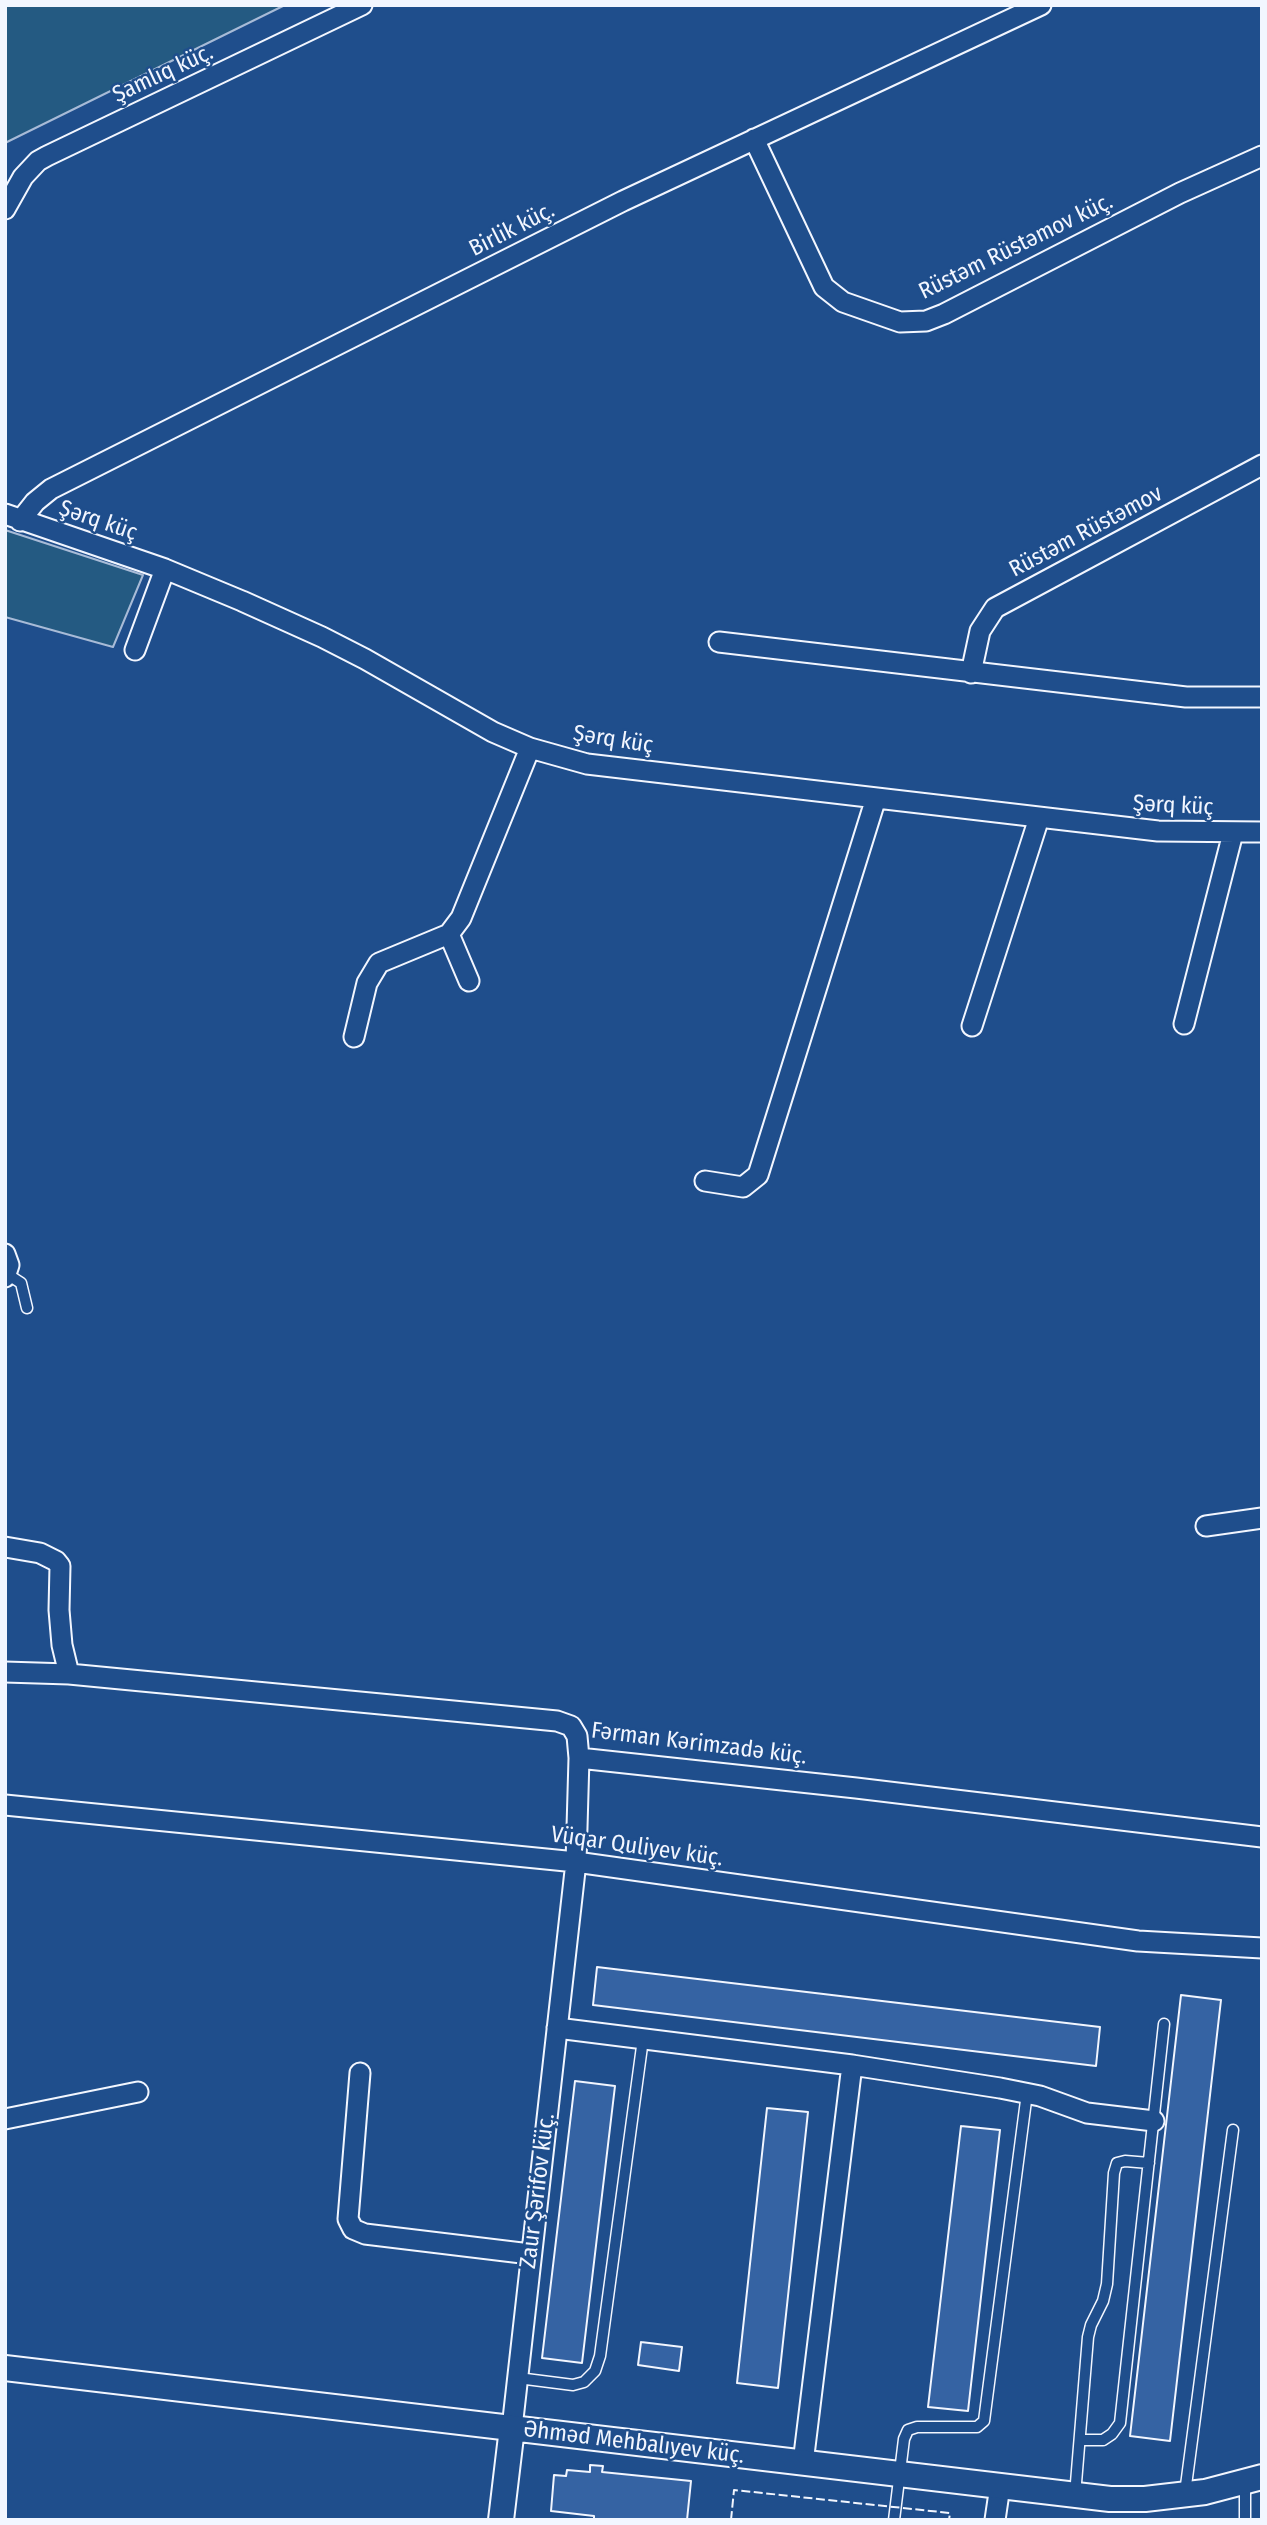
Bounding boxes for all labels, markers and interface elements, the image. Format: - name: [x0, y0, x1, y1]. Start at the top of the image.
- street label: Şamlıq küç.: [108, 39, 218, 109]
- street label: Rüstəm Rüstəmov küç.: [915, 188, 1117, 306]
- street label: Birlik küç.: [465, 197, 559, 263]
- street label: Rüstəm Rüstəmov: [1005, 480, 1167, 584]
- street label: Şərq küç: [55, 495, 141, 547]
- street label: Şərq küç: [571, 720, 655, 760]
- street label: Şərq küç: [1132, 790, 1214, 822]
- street label: Fərman Kərimzadə küç.: [590, 1717, 808, 1771]
- street label: Vüqar Quliyev küç.: [549, 1821, 725, 1873]
- street label: Zaur Şərifov küç.: [515, 2112, 561, 2270]
- street label: Əhməd Mehbalıyev küç.: [522, 2416, 746, 2470]

